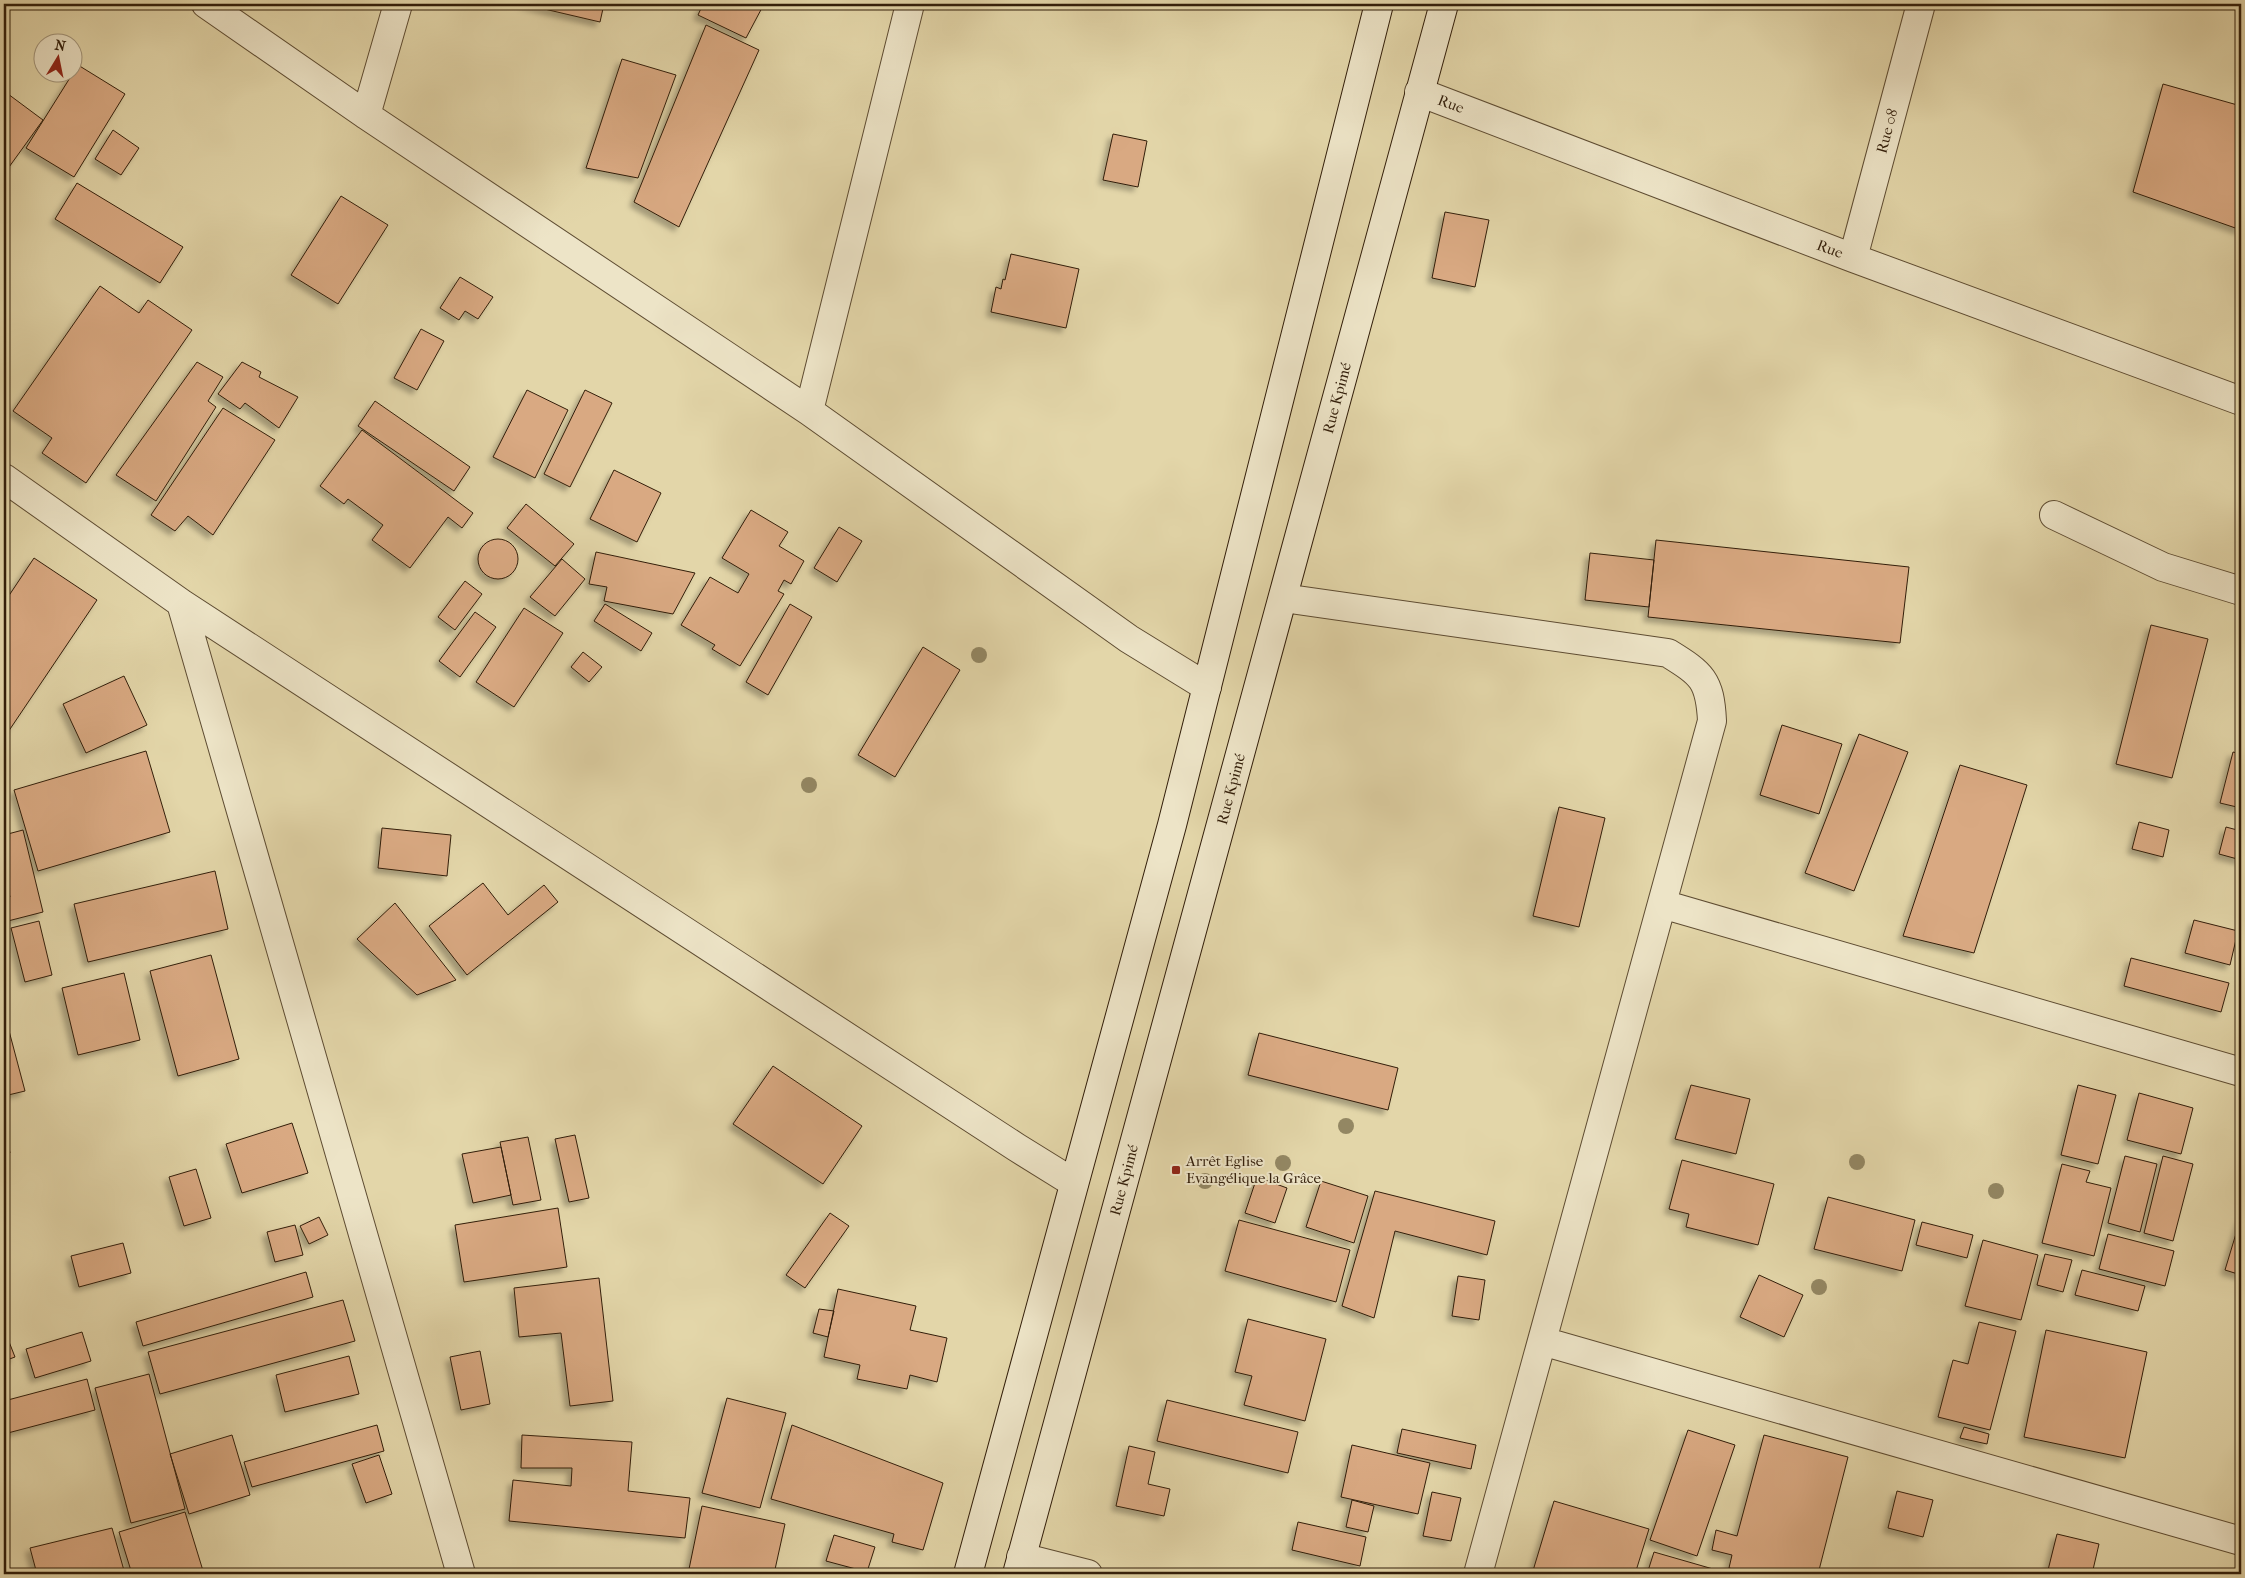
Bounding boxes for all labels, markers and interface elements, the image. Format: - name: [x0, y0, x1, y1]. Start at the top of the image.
- north arrow: [32, 32, 82, 82]
- text: N: [53, 36, 67, 55]
- street label: Rue: [1435, 91, 1467, 117]
- street label: Rue 08: [1872, 107, 1902, 155]
- street label: Rue: [1814, 236, 1846, 262]
- street label: Rue Kpimé: [1319, 360, 1355, 436]
- street label: Rue Kpimé: [1213, 751, 1249, 827]
- street label: Rue Kpimé: [1106, 1142, 1142, 1218]
- place label: Arrêt Eglise Evangélique la Grâce: [1185, 1152, 1321, 1187]
- marker: Arrêt Eglise Evangélique la Grâce: [1170, 1164, 1182, 1176]

